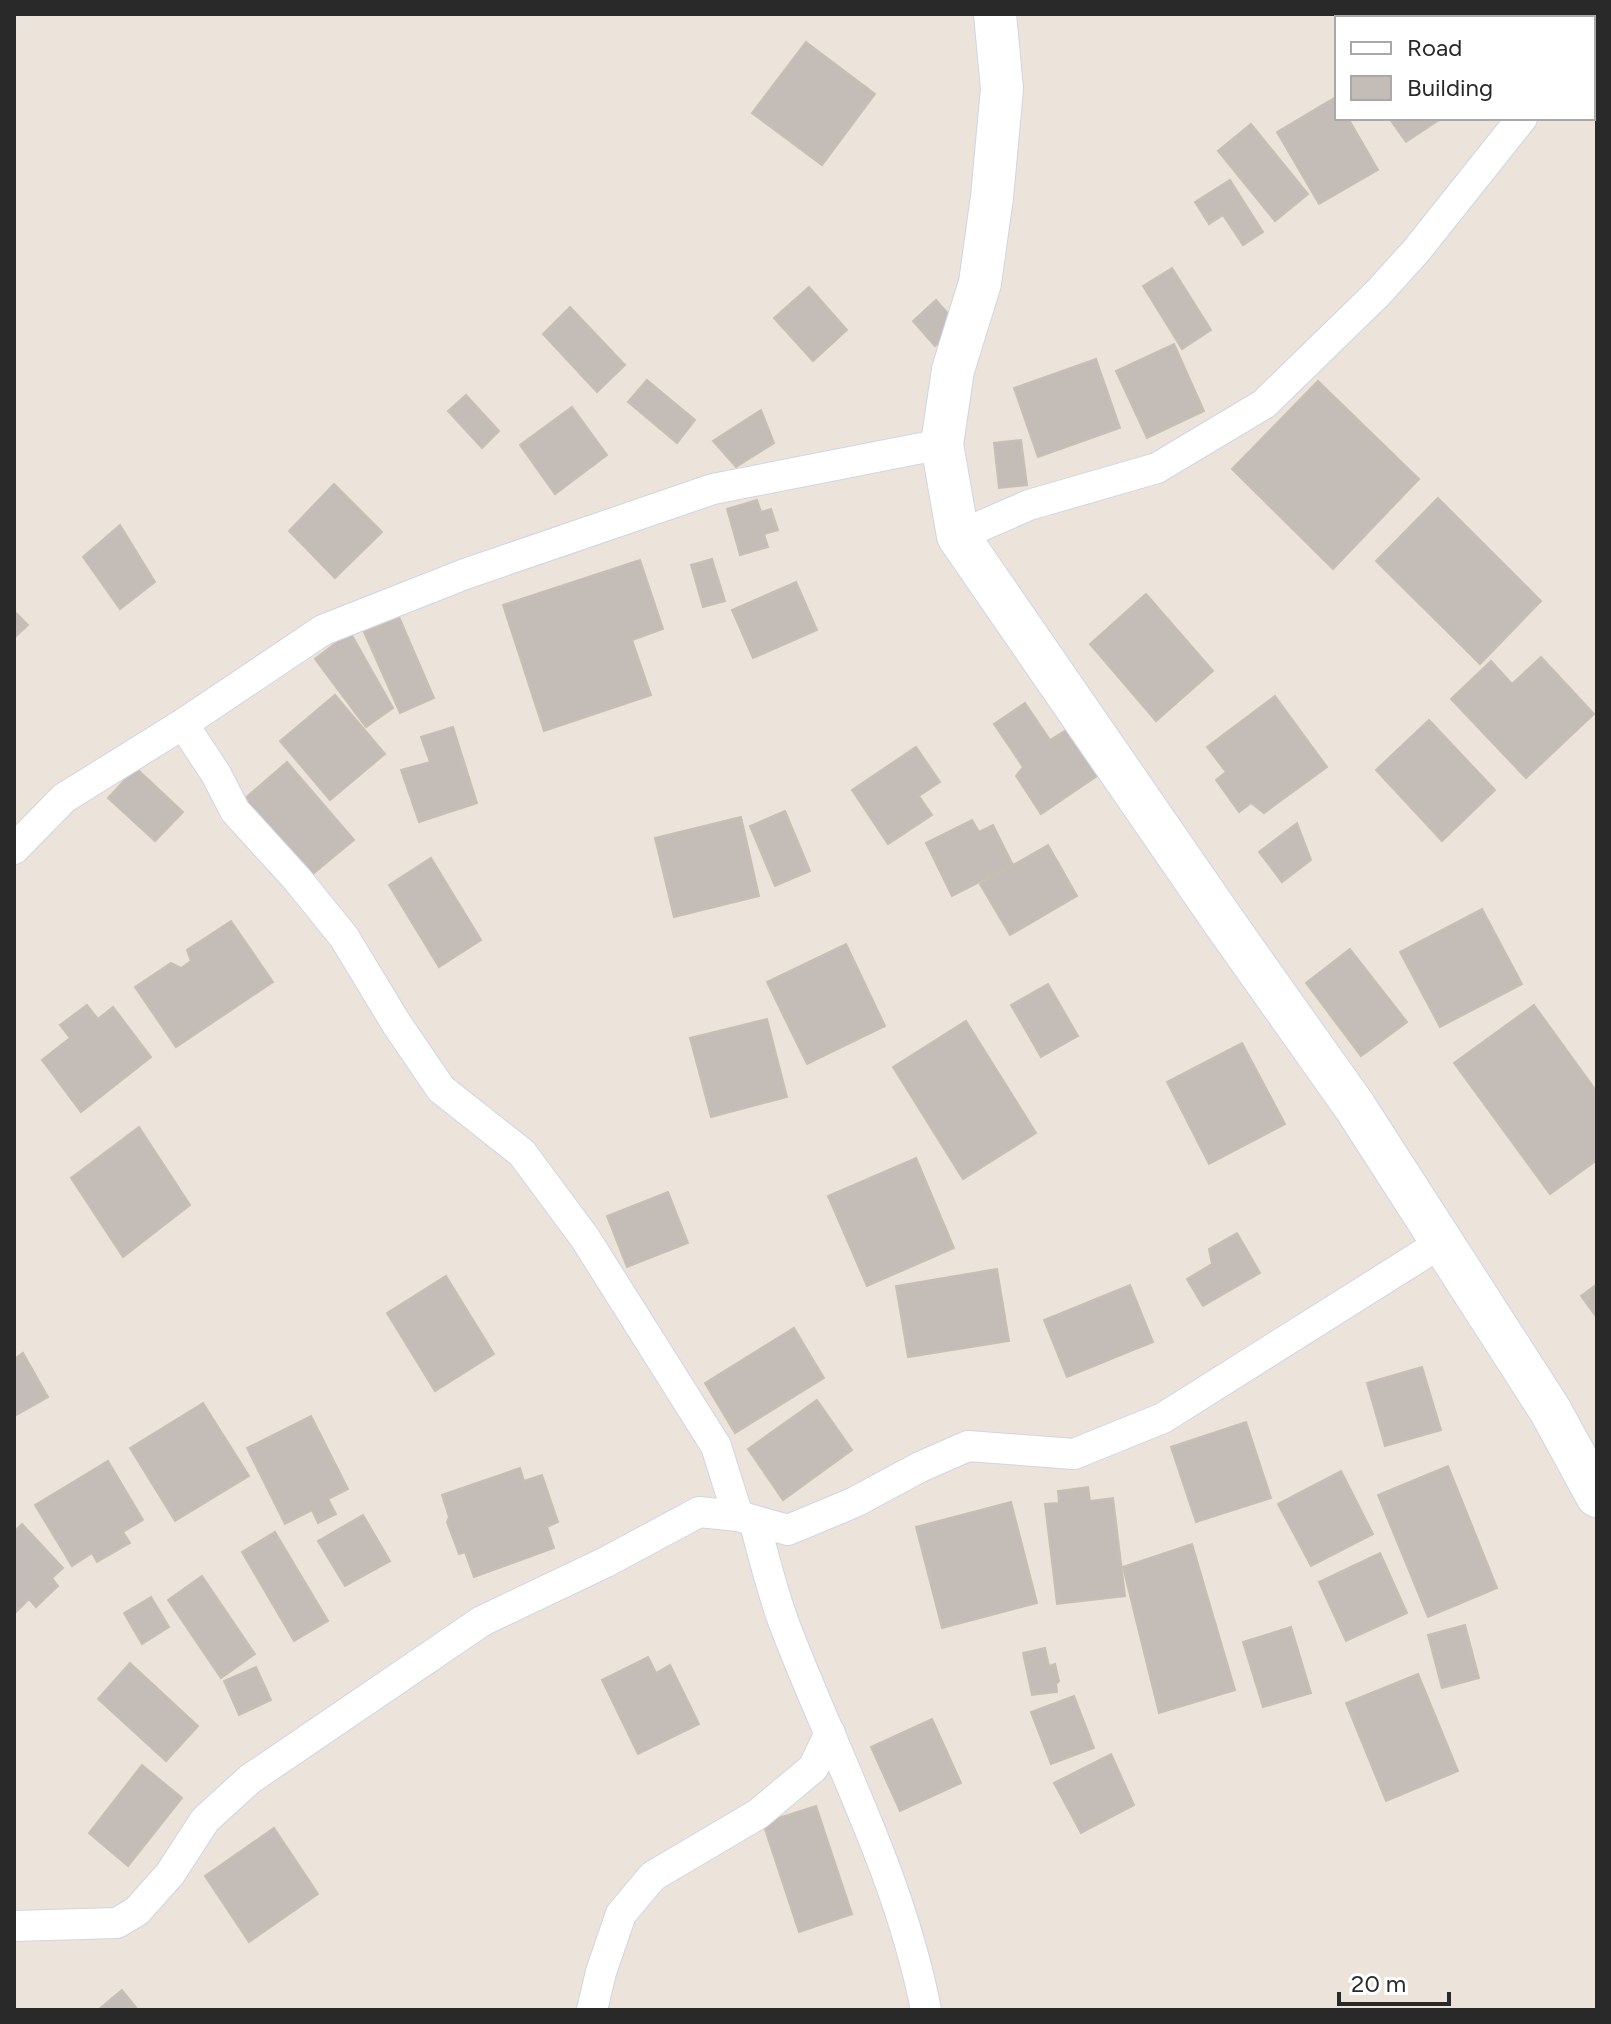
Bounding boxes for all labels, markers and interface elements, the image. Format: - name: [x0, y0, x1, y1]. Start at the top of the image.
- legend: [1335, 16, 1595, 120]
- text: Road: [1407, 33, 1462, 62]
- text: Building: [1407, 73, 1493, 102]
- scale bar: [1339, 1956, 1449, 2006]
- text: 20 m: [1351, 1969, 1406, 1998]

